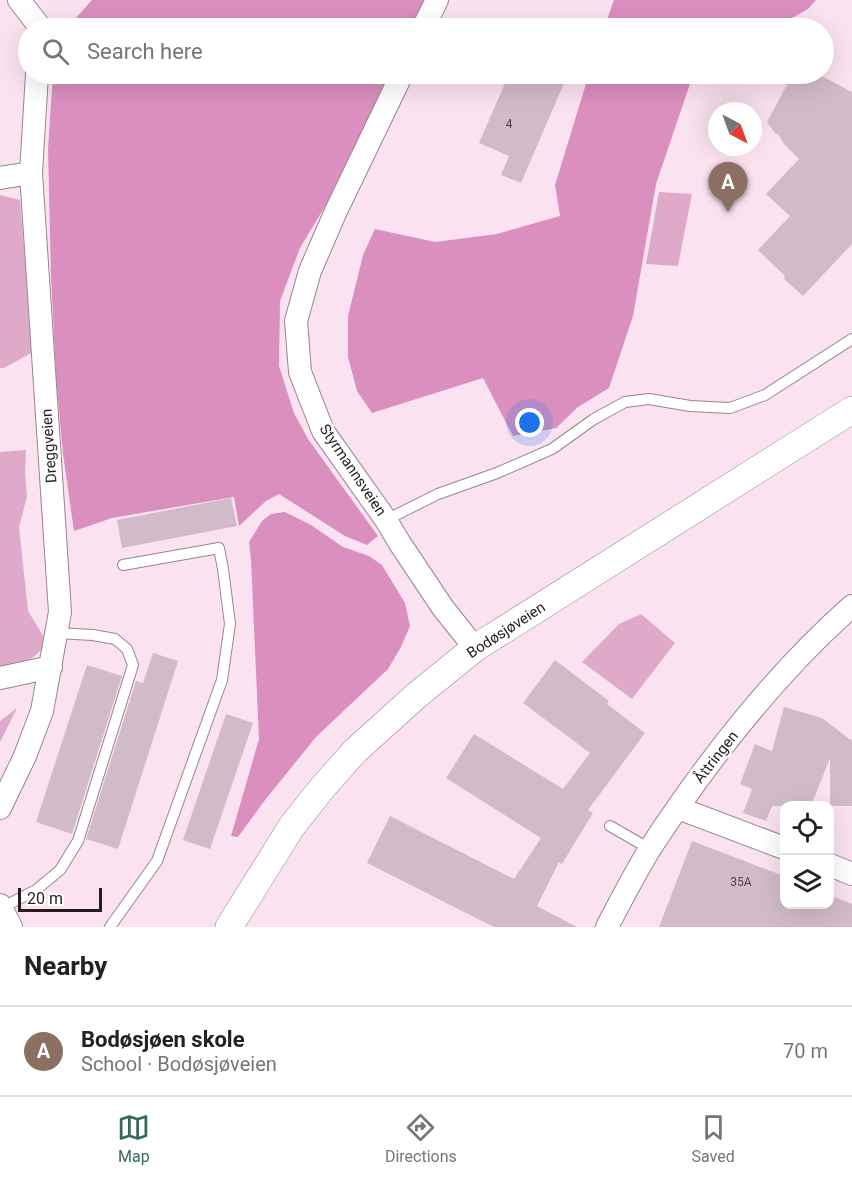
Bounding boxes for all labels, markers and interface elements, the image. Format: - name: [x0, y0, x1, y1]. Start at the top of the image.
- search box: [18, 18, 834, 84]
- icon: search: [39, 35, 72, 68]
- text: Search here: [87, 39, 203, 64]
- north arrow: [708, 102, 762, 156]
- house number: 4: [506, 117, 513, 131]
- pin: A: [708, 162, 748, 212]
- street label: Dreggveien: [37, 408, 61, 484]
- your location: [515, 408, 544, 437]
- street label: Styrmannsveien: [316, 421, 390, 519]
- street label: Bodøsjøveien: [463, 598, 549, 662]
- street label: Åttringen: [690, 727, 742, 787]
- map controls: [780, 801, 834, 909]
- button: locate: [780, 801, 834, 855]
- button: layers: [780, 855, 834, 909]
- house number: 35A: [730, 875, 752, 889]
- scale bar: [18, 885, 102, 912]
- text: 20 m: [27, 889, 63, 908]
- text: Nearby: [24, 951, 107, 981]
- text: Bodøsjøen skole: [81, 1027, 245, 1052]
- text: A: [37, 1039, 50, 1063]
- text: 70 m: [783, 1039, 828, 1063]
- text: School · Bodøsjøveien: [81, 1052, 277, 1076]
- tab: Map: [117, 1111, 150, 1166]
- tab: Directions: [385, 1111, 457, 1166]
- tab: Saved: [691, 1111, 735, 1166]

